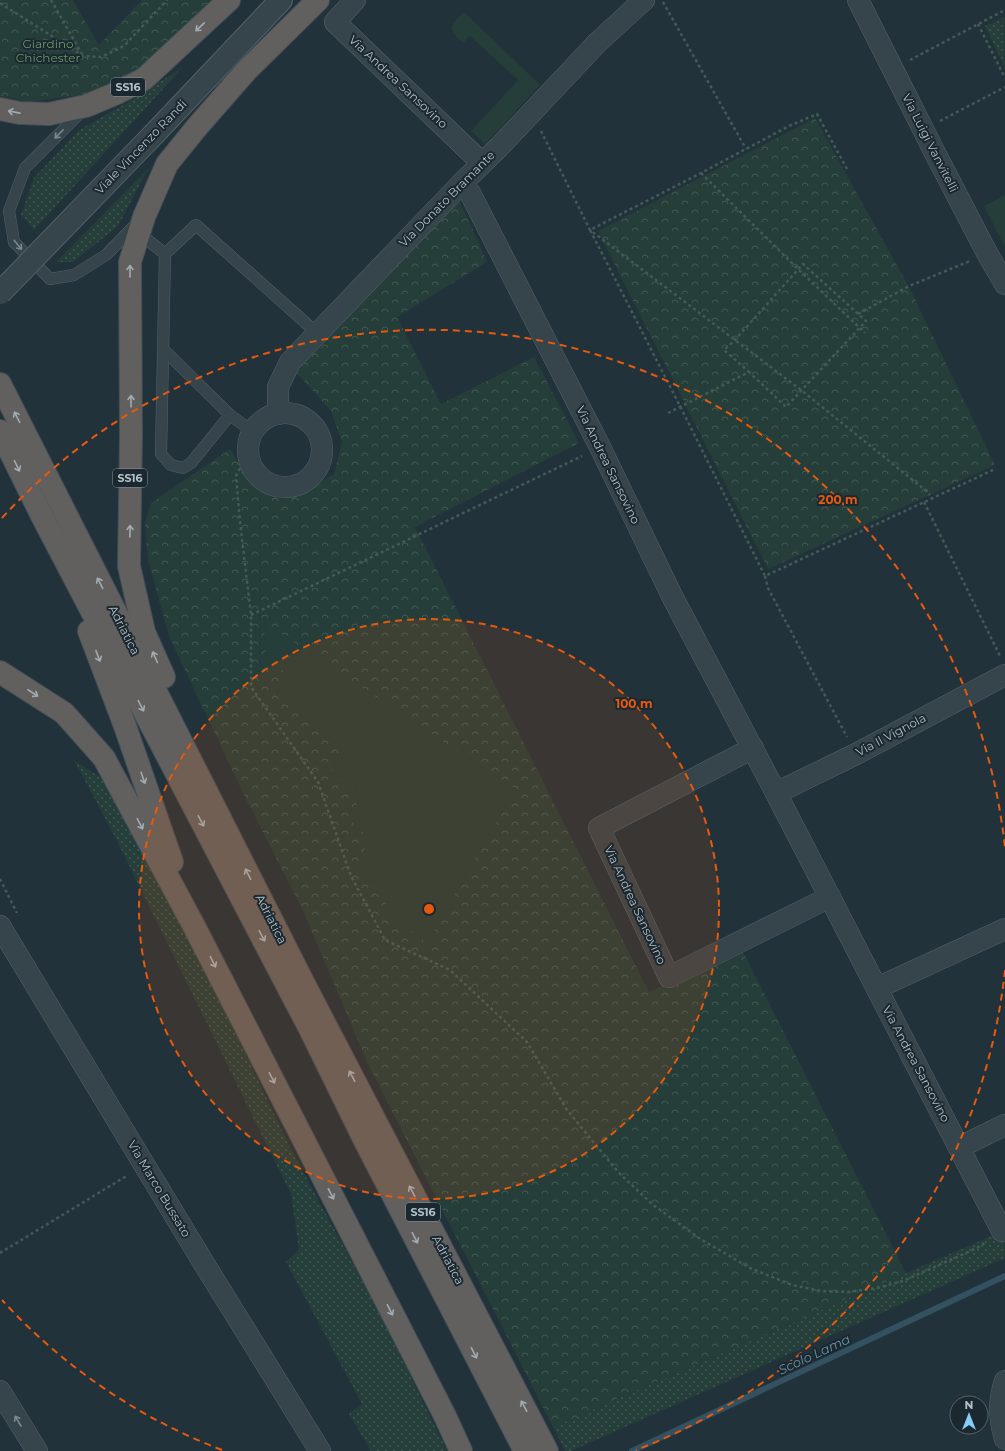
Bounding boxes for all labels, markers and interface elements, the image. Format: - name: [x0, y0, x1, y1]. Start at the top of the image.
- one-way arrow: [195, 22, 205, 31]
- street label: Via Andrea Sansovino: [346, 32, 451, 131]
- park label: Giardino Chichester: [16, 36, 80, 65]
- road number: SS16: [111, 78, 145, 96]
- street label: Via Luigi Vanvitelli: [899, 91, 962, 195]
- street label: Viale Vincenzo Randi: [92, 96, 190, 197]
- one-way arrow: [8, 107, 21, 115]
- one-way arrow: [54, 129, 64, 139]
- street label: Via Donato Bramante: [395, 147, 498, 250]
- one-way arrow: [13, 240, 22, 250]
- one-way arrow: [127, 265, 134, 278]
- one-way arrow: [127, 395, 135, 408]
- street label: Via Andrea Sansovino: [573, 403, 644, 526]
- one-way arrow: [13, 412, 20, 424]
- one-way arrow: [14, 460, 21, 472]
- road number: SS16: [113, 469, 147, 487]
- text: 200 m: [818, 492, 858, 507]
- one-way arrow: [126, 525, 134, 538]
- one-way arrow: [96, 578, 104, 590]
- street label: Adriatica: [106, 602, 143, 657]
- one-way arrow: [95, 649, 103, 661]
- one-way arrow: [151, 652, 158, 664]
- one-way arrow: [27, 689, 38, 697]
- text: 100 m: [616, 696, 652, 711]
- one-way arrow: [138, 700, 146, 712]
- street label: Via Il Vignola: [853, 710, 928, 759]
- one-way arrow: [140, 771, 147, 784]
- one-way arrow: [198, 815, 206, 827]
- one-way arrow: [136, 818, 144, 830]
- street label: Via Andrea Sansovino: [601, 843, 670, 967]
- one-way arrow: [244, 868, 251, 880]
- street label: Adriatica: [253, 891, 290, 946]
- centre of rings: [422, 902, 436, 916]
- one-way arrow: [258, 930, 266, 942]
- one-way arrow: [210, 956, 217, 968]
- street label: Via Andrea Sansovino: [879, 1003, 953, 1124]
- one-way arrow: [348, 1070, 355, 1082]
- one-way arrow: [269, 1072, 276, 1084]
- street label: Via Marco Bussato: [125, 1138, 194, 1240]
- one-way arrow: [408, 1186, 416, 1198]
- one-way arrow: [328, 1188, 335, 1200]
- road number: SS16: [406, 1203, 440, 1221]
- one-way arrow: [411, 1232, 419, 1244]
- street label: Adriatica: [429, 1233, 468, 1287]
- one-way arrow: [387, 1303, 395, 1315]
- water label: Scolo Lama: [776, 1330, 853, 1378]
- one-way arrow: [471, 1347, 478, 1359]
- north arrow: [949, 1395, 989, 1435]
- text: N: [965, 1398, 973, 1412]
- one-way arrow: [520, 1400, 527, 1412]
- one-way arrow: [14, 1415, 22, 1427]

